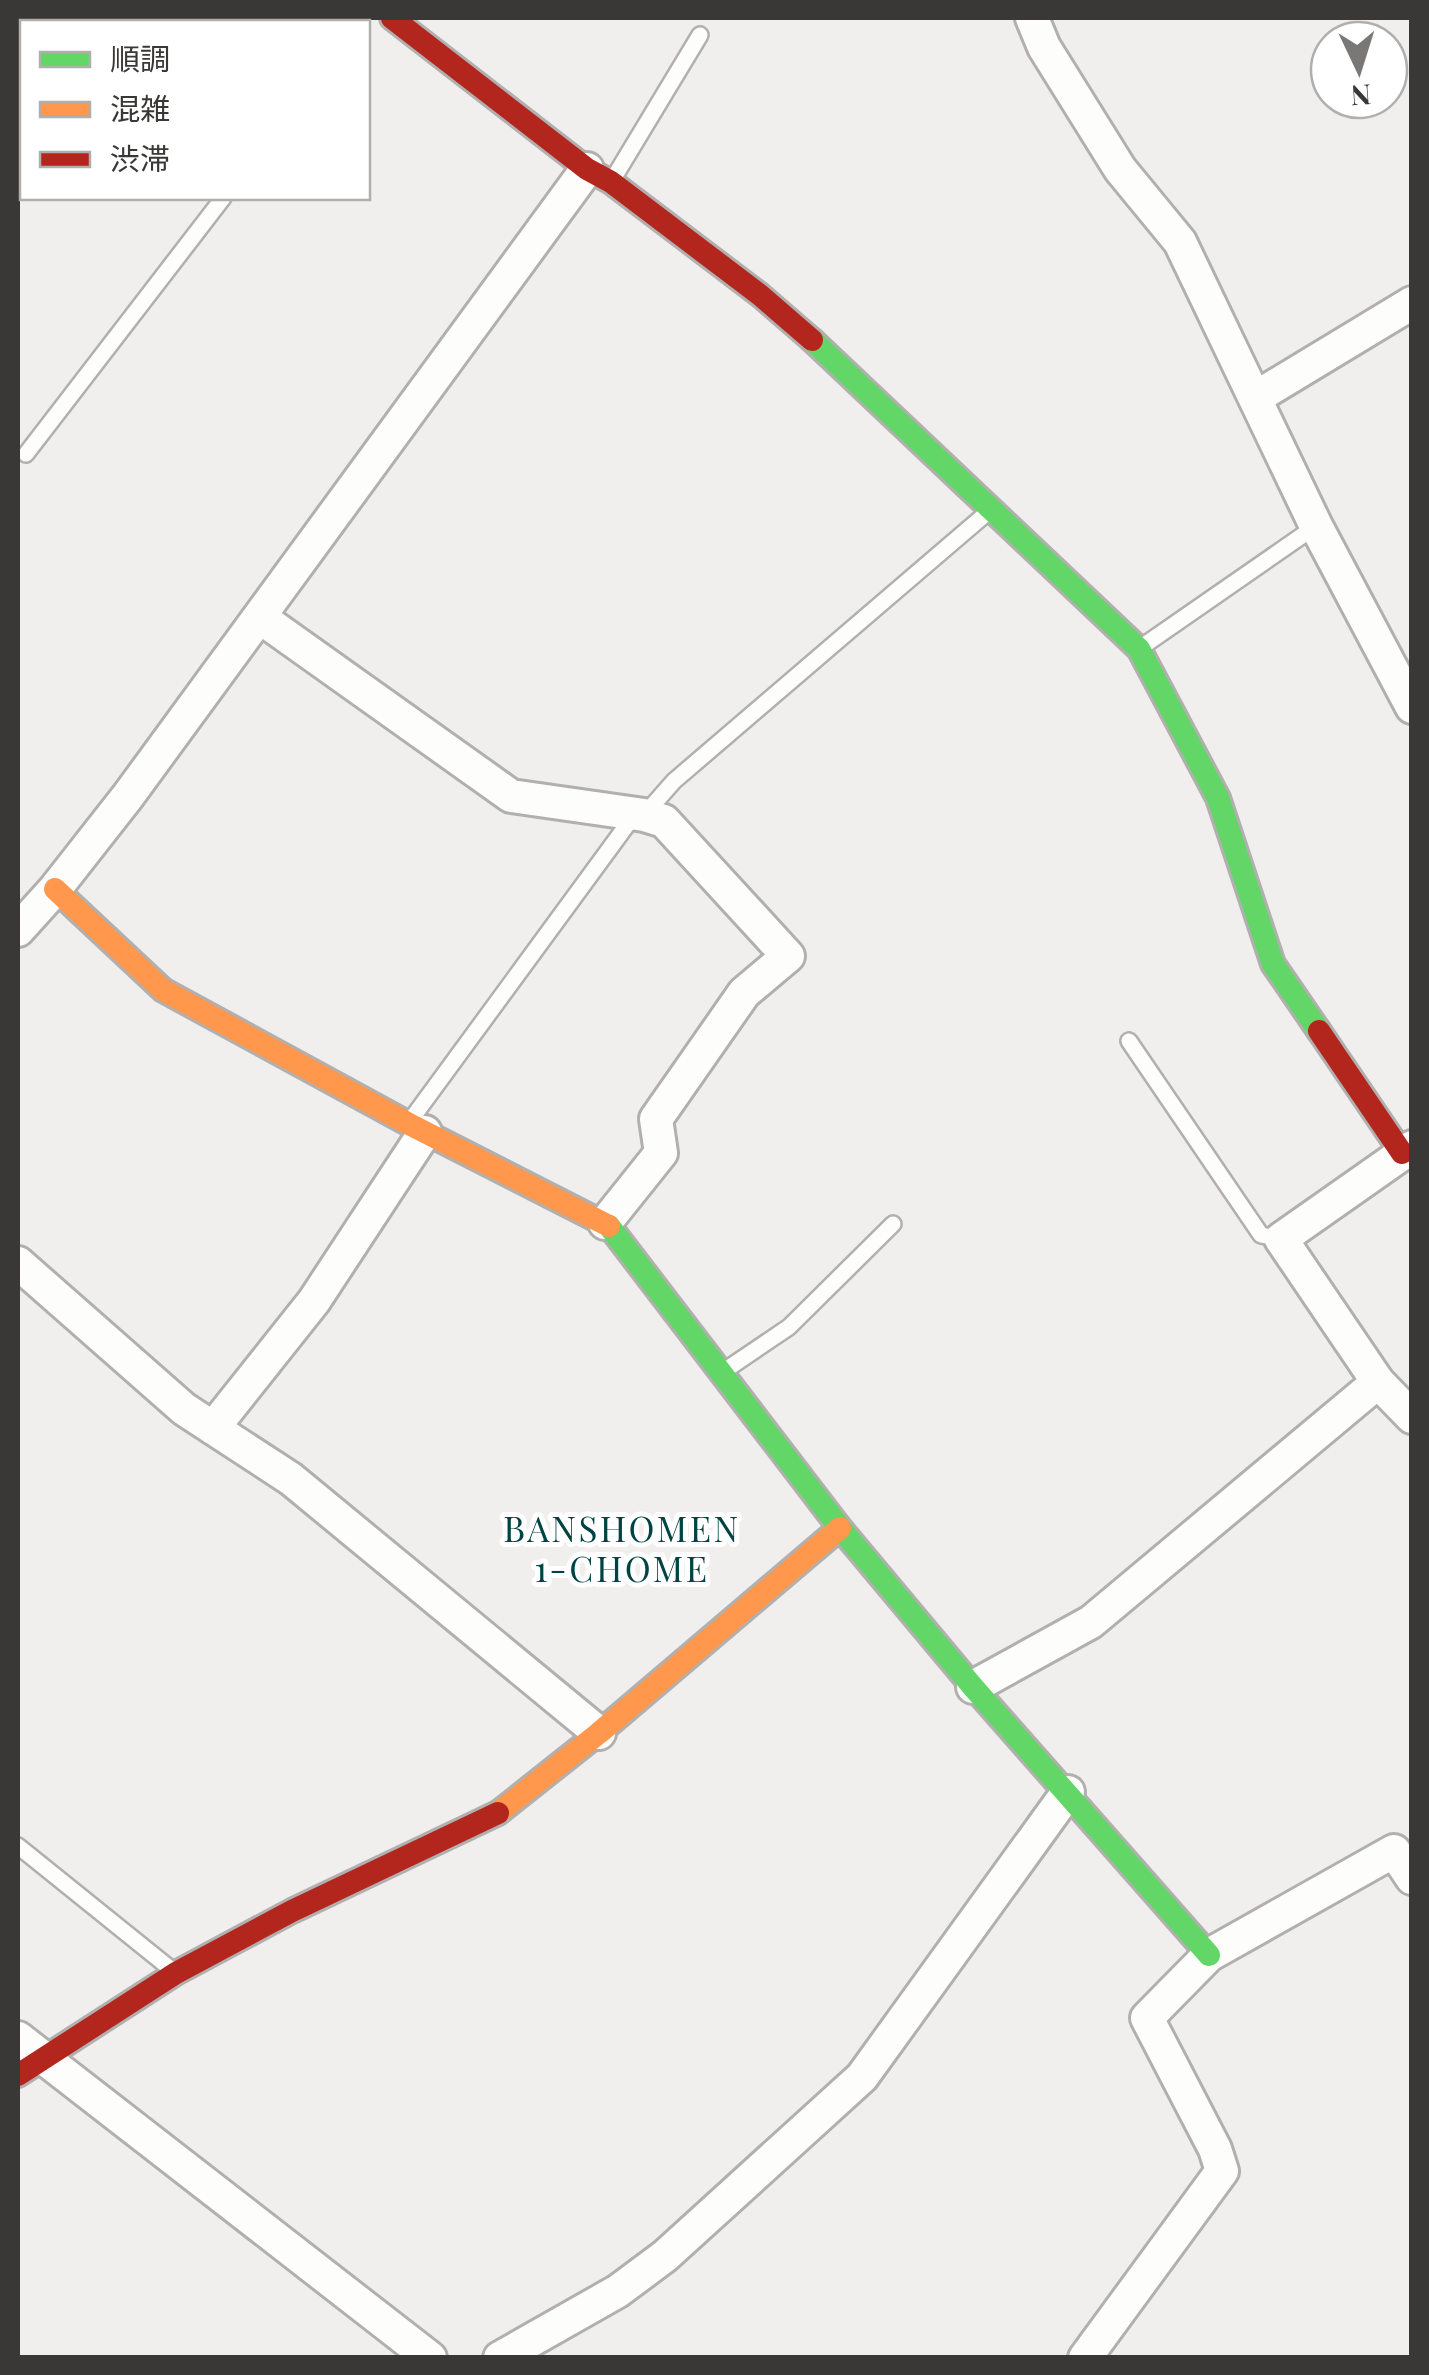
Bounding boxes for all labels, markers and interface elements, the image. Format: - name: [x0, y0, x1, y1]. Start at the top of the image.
- legend: [20, 20, 370, 200]
- north arrow: [1309, 20, 1409, 120]
- text: 順調: [110, 38, 170, 78]
- text: N: [1349, 77, 1372, 116]
- text: 混雑: [110, 88, 170, 128]
- text: 渋滞: [110, 138, 170, 178]
- district label: BANSHOMEN 1-CHOME: [503, 1504, 741, 1591]

